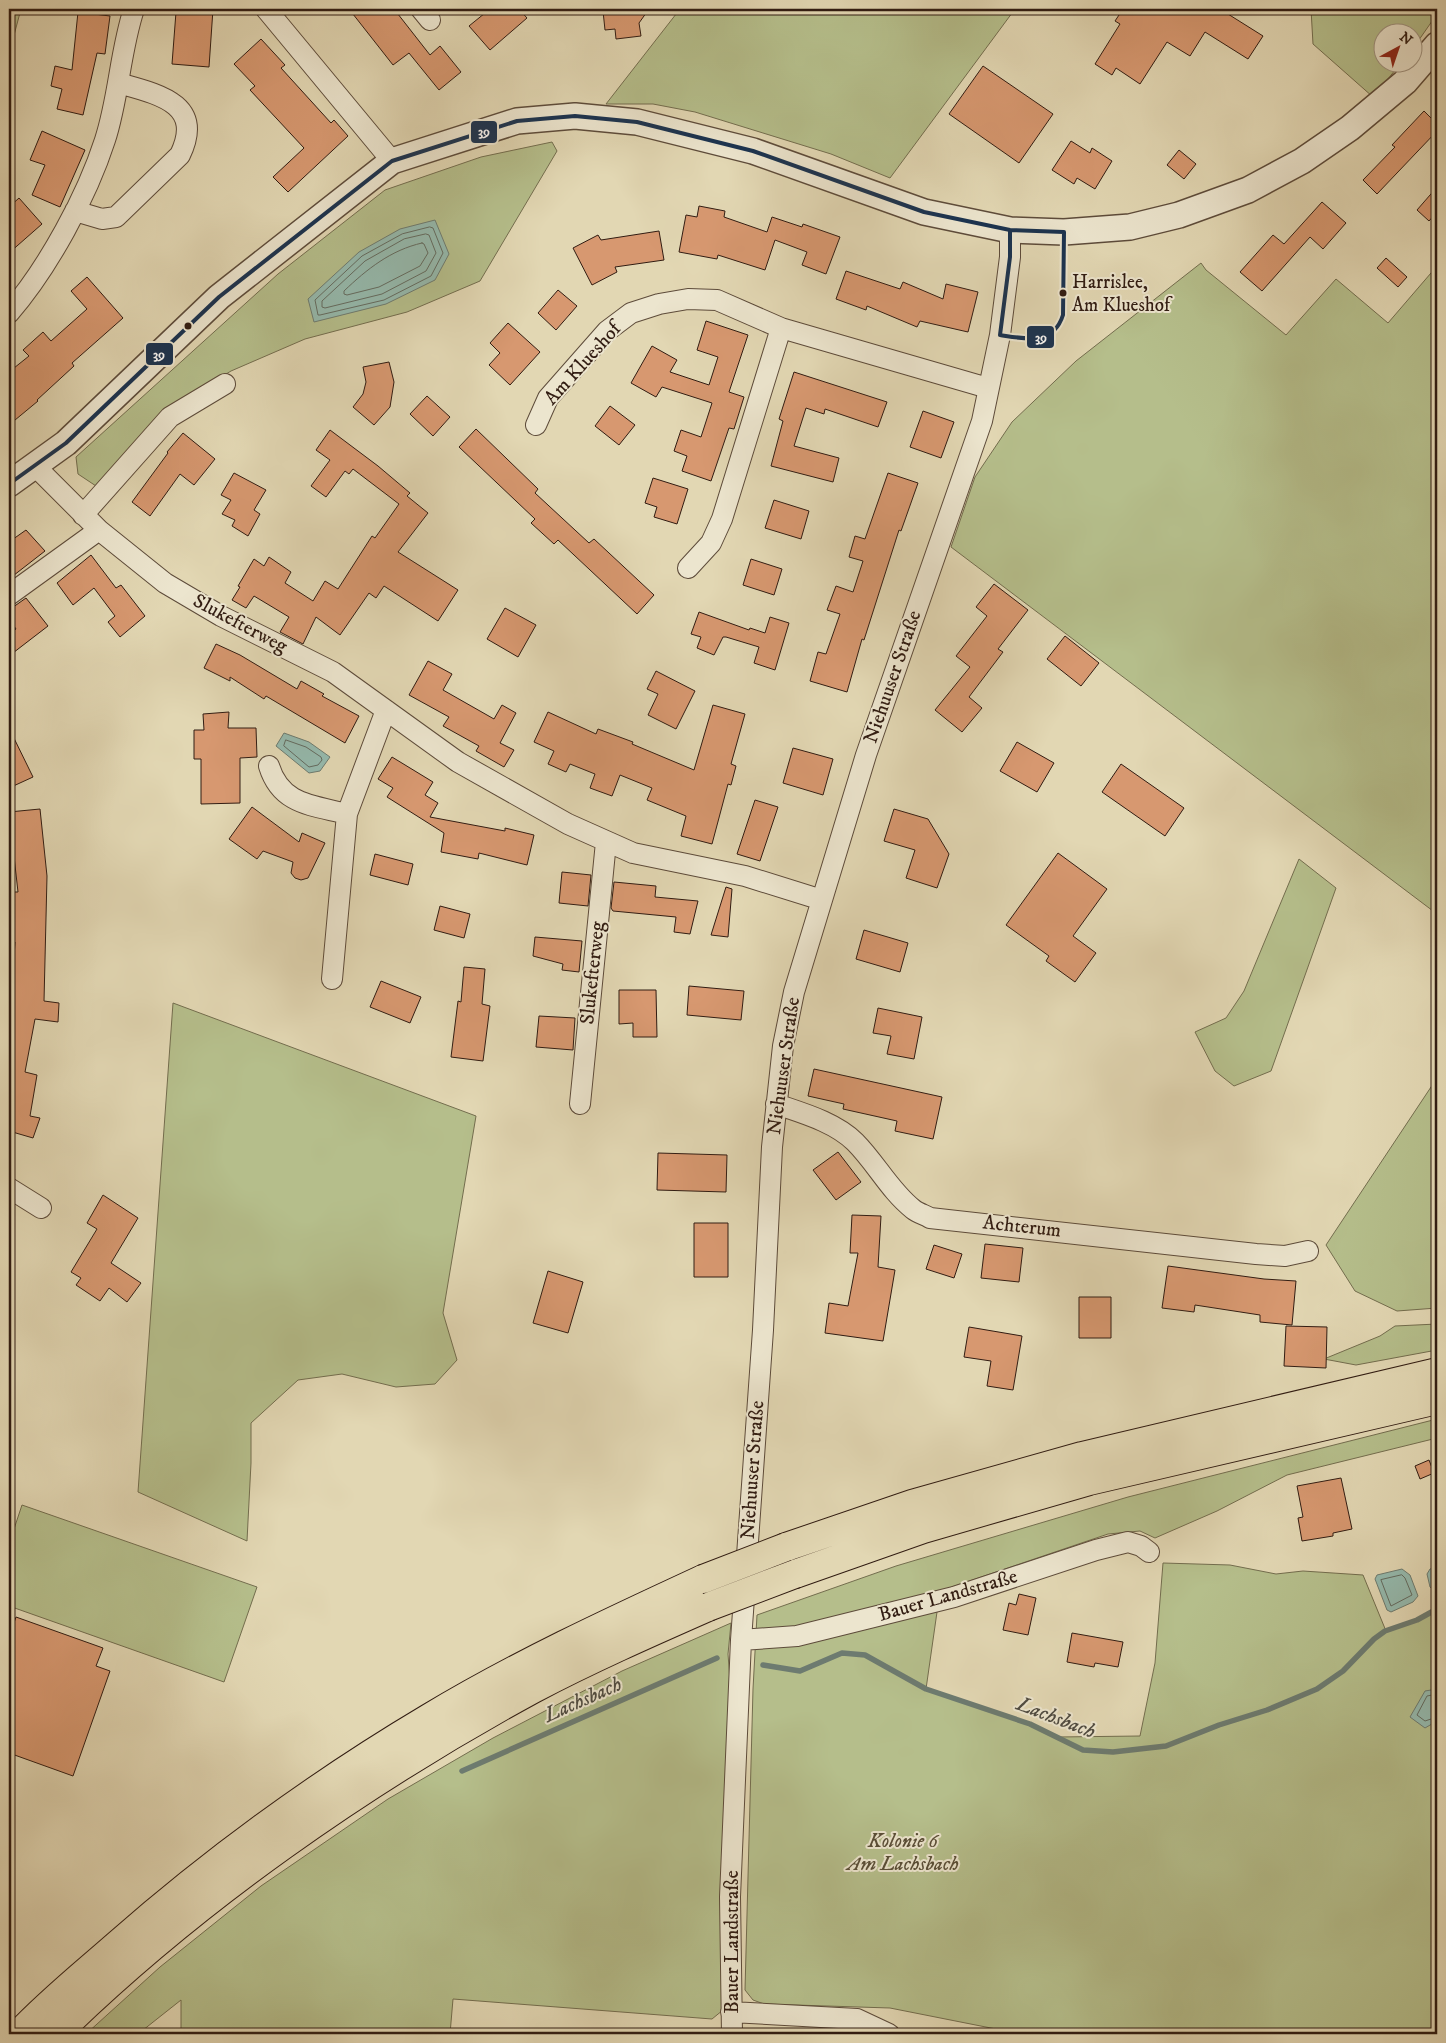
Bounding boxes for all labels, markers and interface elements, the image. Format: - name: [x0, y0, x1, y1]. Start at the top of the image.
- north arrow: [1374, 22, 1424, 72]
- text: N: [1396, 28, 1416, 50]
- line badge: 39: [470, 120, 498, 144]
- text: 39: [478, 123, 490, 141]
- place label: Harrislee, Am Klueshof: [1072, 271, 1173, 317]
- marker: Harrislee, Am Klueshof: [1058, 288, 1068, 298]
- street label: Am Klueshof: [539, 315, 629, 411]
- unlabelled marker: [183, 321, 193, 331]
- line badge: 39: [1026, 325, 1055, 349]
- text: 39: [1035, 329, 1047, 347]
- line badge: 39: [145, 342, 174, 366]
- text: 39: [153, 346, 165, 364]
- street label: Slukefterweg: [188, 589, 292, 659]
- street label: Niehuuser Straße: [859, 607, 927, 747]
- street label: Slukefterweg: [575, 920, 611, 1026]
- street label: Niehuuser Straße: [762, 995, 806, 1137]
- street label: Achterum: [982, 1210, 1062, 1244]
- street label: Niehuuser Straße: [736, 1400, 770, 1540]
- street label: Bauer Landstraße: [876, 1564, 1020, 1628]
- water label: Lachsbach: [539, 1671, 626, 1729]
- water label: Lachsbach: [1012, 1691, 1099, 1745]
- park label: Kolonie 6 Am Lachsbach: [845, 1829, 959, 1877]
- street label: Bauer Landstraße: [720, 1870, 745, 2014]

